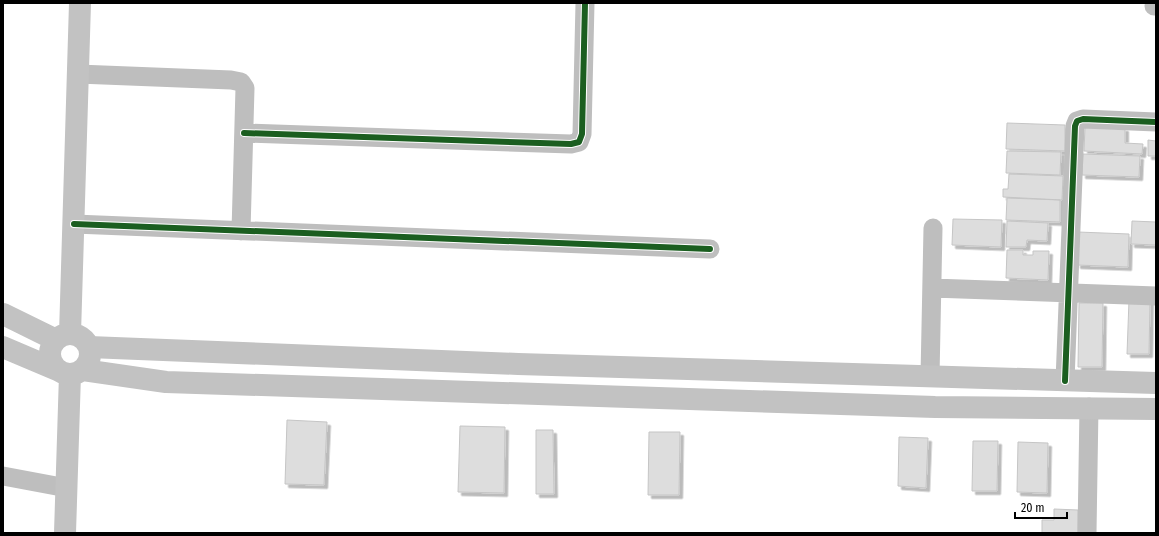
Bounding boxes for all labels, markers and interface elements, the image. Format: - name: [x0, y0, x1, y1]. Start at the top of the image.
- scale bar: [1015, 494, 1067, 520]
- text: 20 m: [1021, 501, 1045, 515]

